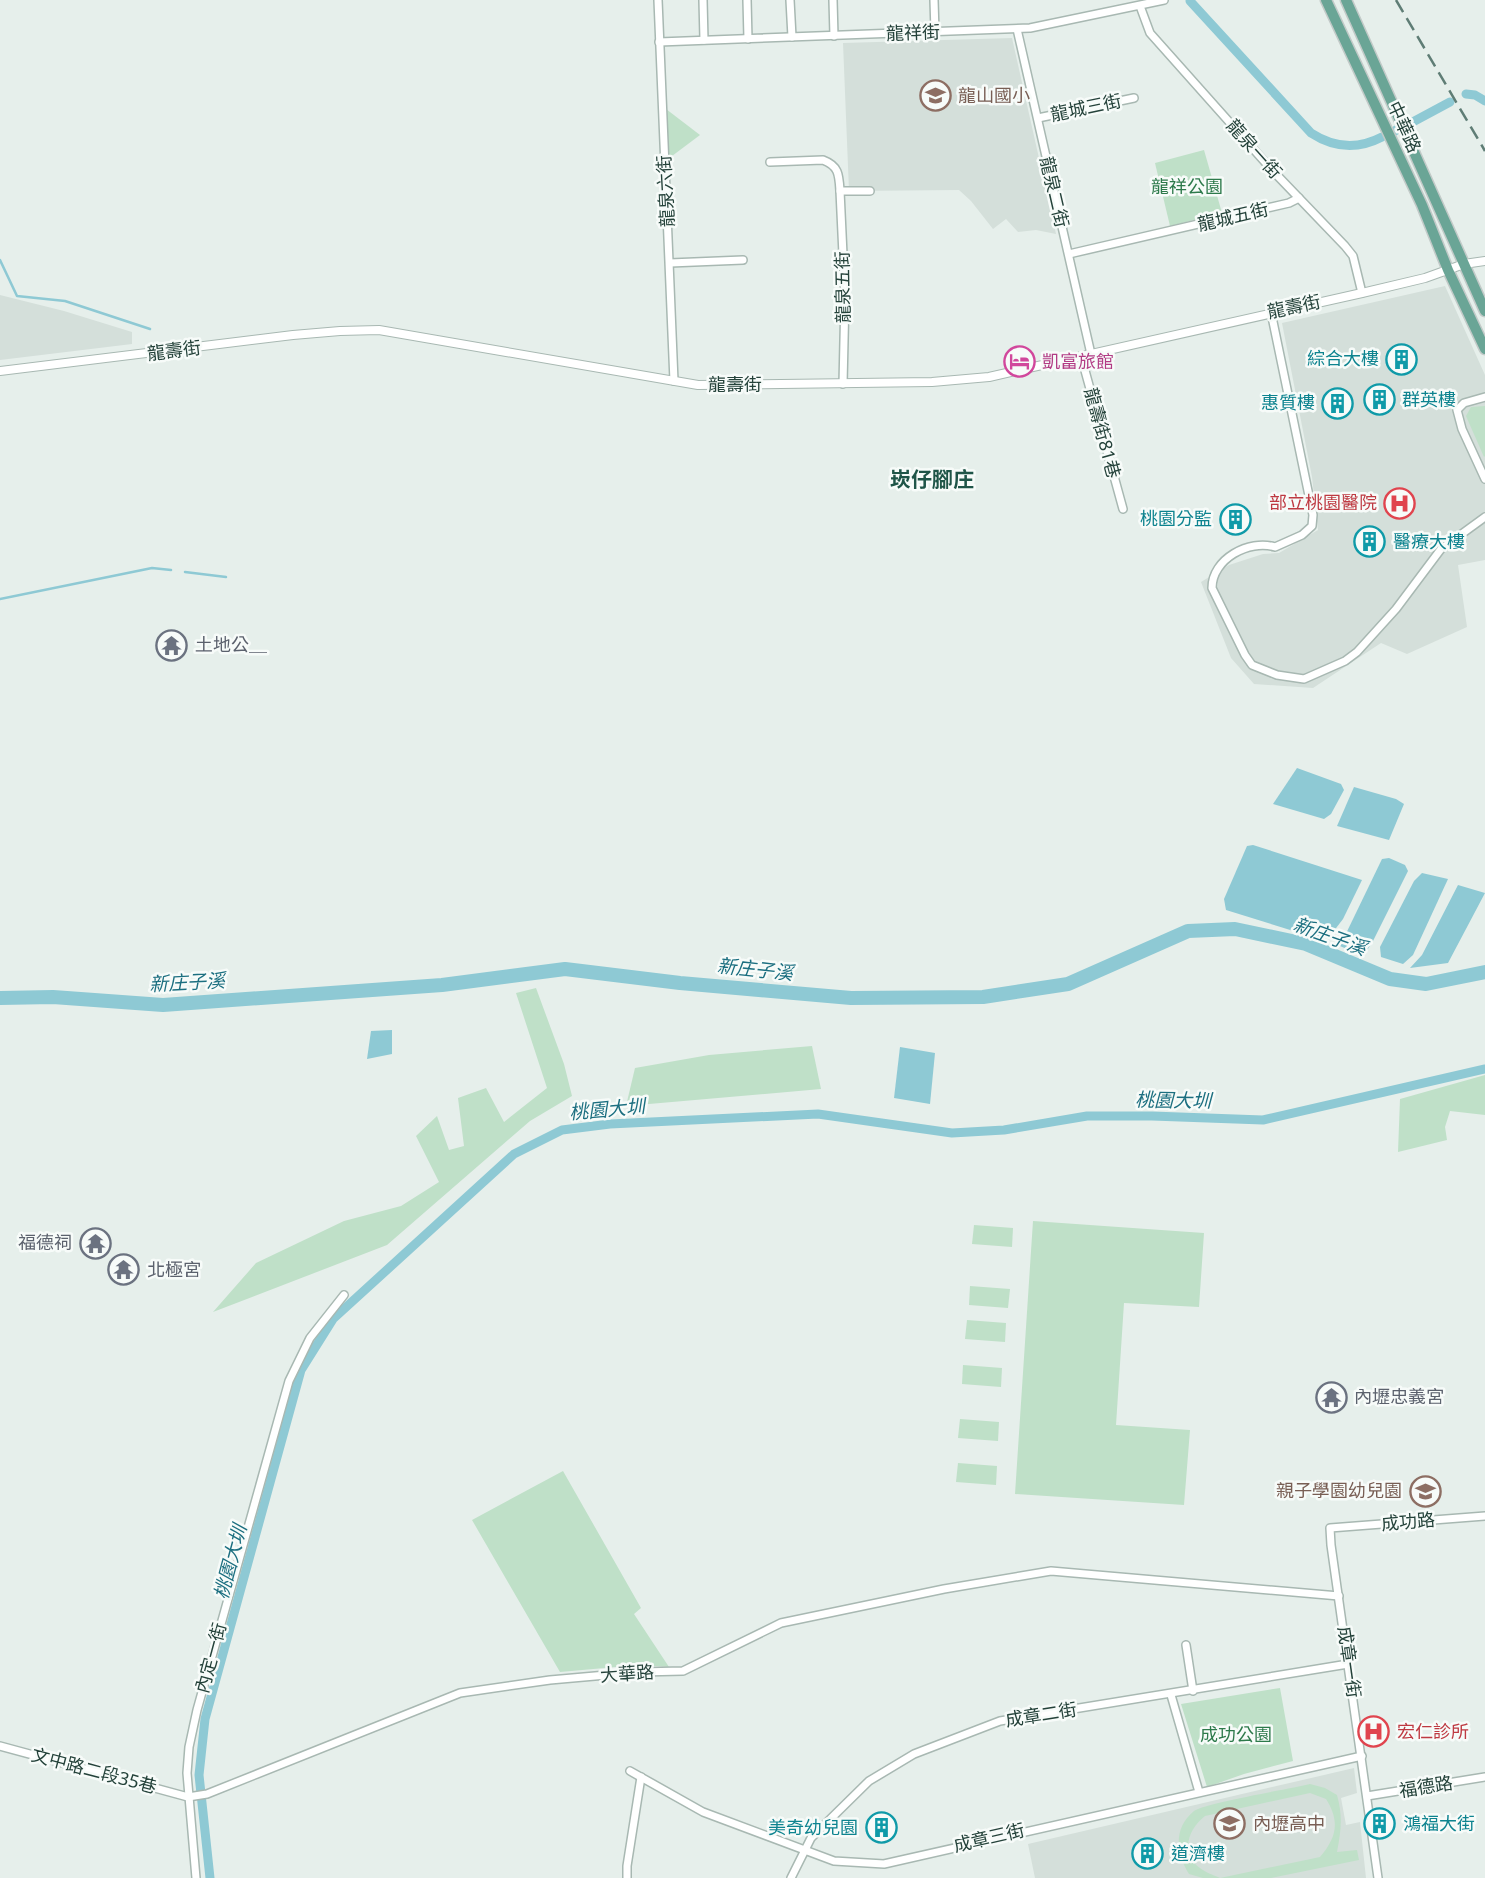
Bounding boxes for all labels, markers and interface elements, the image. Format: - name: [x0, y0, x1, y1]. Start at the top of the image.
- street label: 龍祥街: [886, 19, 940, 45]
- school or university icon: 龍山國小: [918, 79, 952, 113]
- place label: 龍山國小: [958, 83, 1030, 107]
- street label: 龍城三街: [1048, 88, 1124, 126]
- street label: 中華路: [1383, 97, 1427, 156]
- street label: 龍泉一街: [1222, 114, 1288, 183]
- street label: 龍泉六街: [651, 154, 679, 228]
- street label: 龍泉二街: [1035, 154, 1075, 230]
- park label: 龍祥公園: [1151, 174, 1223, 198]
- street label: 龍城五街: [1195, 196, 1271, 236]
- street label: 龍泉五街: [829, 251, 855, 323]
- street label: 龍壽街: [1265, 289, 1323, 323]
- street label: 龍壽街: [146, 335, 202, 365]
- building icon: 綜合大樓: [1385, 342, 1419, 376]
- hotel icon: 凱富旅館: [1002, 345, 1036, 379]
- place label: 綜合大樓: [1307, 346, 1379, 370]
- place label: 凱富旅館: [1042, 349, 1114, 373]
- street label: 龍壽街: [708, 372, 762, 396]
- building icon: 群英樓: [1362, 383, 1396, 417]
- street label: 龍壽街81巷: [1079, 385, 1127, 481]
- building icon: 惠質樓: [1321, 386, 1355, 420]
- place label: 群英樓: [1402, 387, 1456, 411]
- place label: 惠質樓: [1261, 390, 1315, 414]
- district label: 崁仔腳庄: [890, 465, 974, 493]
- hospital icon: 部立桃園醫院: [1383, 486, 1417, 520]
- place label: 部立桃園醫院: [1269, 490, 1377, 514]
- building icon: 桃園分監: [1218, 502, 1252, 536]
- place label: 桃園分監: [1140, 506, 1212, 530]
- building icon: 醫療大樓: [1353, 525, 1387, 559]
- place label: 醫療大樓: [1393, 529, 1465, 553]
- temple icon: 土地公＿: [155, 628, 189, 662]
- place label: 土地公＿: [195, 632, 267, 656]
- water label: 新庄子溪: [1290, 911, 1373, 962]
- water label: 新庄子溪: [716, 952, 797, 986]
- water label: 新庄子溪: [148, 967, 229, 997]
- water label: 桃園大圳: [1135, 1086, 1214, 1114]
- water label: 桃園大圳: [568, 1092, 649, 1125]
- temple icon: 福德祠: [78, 1226, 112, 1260]
- place label: 福德祠: [18, 1230, 72, 1254]
- temple icon: 北極宮: [107, 1253, 141, 1287]
- place label: 北極宮: [147, 1257, 201, 1281]
- temple icon: 內壢忠義宮: [1314, 1380, 1348, 1414]
- place label: 內壢忠義宮: [1354, 1384, 1444, 1408]
- school or university icon: 親子學園幼兒園: [1408, 1474, 1442, 1508]
- place label: 親子學園幼兒園: [1276, 1478, 1402, 1502]
- street label: 成功路: [1380, 1507, 1436, 1535]
- water label: 桃園大圳: [208, 1519, 253, 1602]
- street label: 內定一街: [189, 1620, 231, 1696]
- street label: 成章一街: [1333, 1625, 1367, 1699]
- street label: 大華路: [599, 1659, 655, 1687]
- street label: 成章二街: [1003, 1697, 1078, 1731]
- hospital icon: 宏仁診所: [1357, 1715, 1391, 1749]
- place label: 宏仁診所: [1397, 1719, 1469, 1743]
- park label: 成功公園: [1200, 1722, 1272, 1746]
- street label: 文中路二段35巷: [29, 1742, 159, 1798]
- street label: 福德路: [1397, 1770, 1454, 1802]
- school or university icon: 內壢高中: [1213, 1807, 1247, 1841]
- building icon: 鴻福大街: [1363, 1807, 1397, 1841]
- building icon: 美奇幼兒園: [864, 1811, 898, 1845]
- place label: 內壢高中: [1253, 1811, 1325, 1835]
- place label: 鴻福大街: [1403, 1811, 1475, 1835]
- place label: 美奇幼兒園: [768, 1815, 858, 1839]
- street label: 成章三街: [951, 1817, 1027, 1857]
- building icon: 道濟樓: [1131, 1837, 1165, 1871]
- place label: 道濟樓: [1171, 1841, 1225, 1865]

